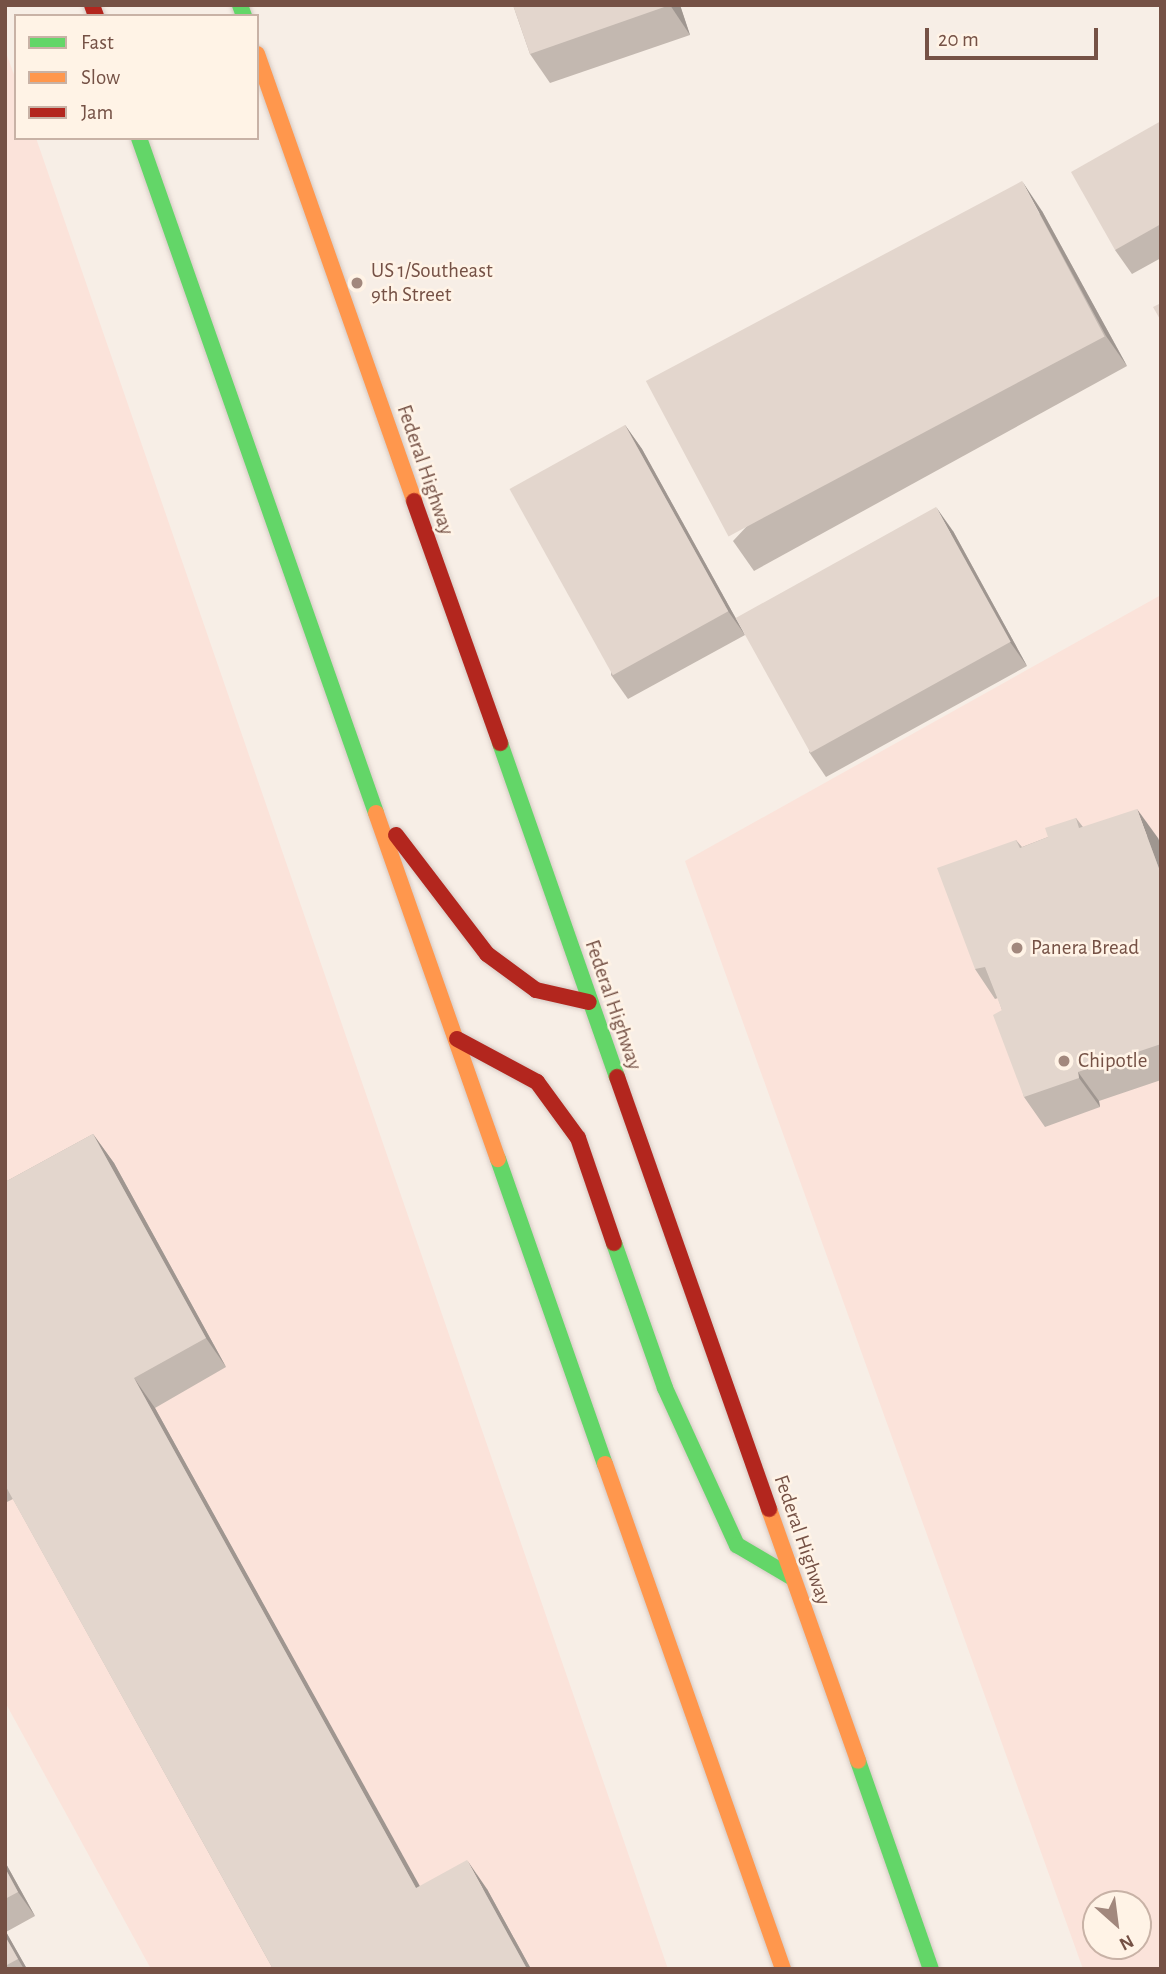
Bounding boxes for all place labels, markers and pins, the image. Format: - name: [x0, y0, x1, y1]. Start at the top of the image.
- place label: US 1/Southeast 9th Street: [371, 258, 493, 308]
- marker: US 1/Southeast 9th Street: [349, 275, 365, 291]
- place label: Panera Bread: [1031, 935, 1139, 961]
- marker: Panera Bread: [1009, 940, 1025, 956]
- place label: Chipotle: [1078, 1048, 1147, 1074]
- marker: Chipotle: [1056, 1053, 1072, 1069]

